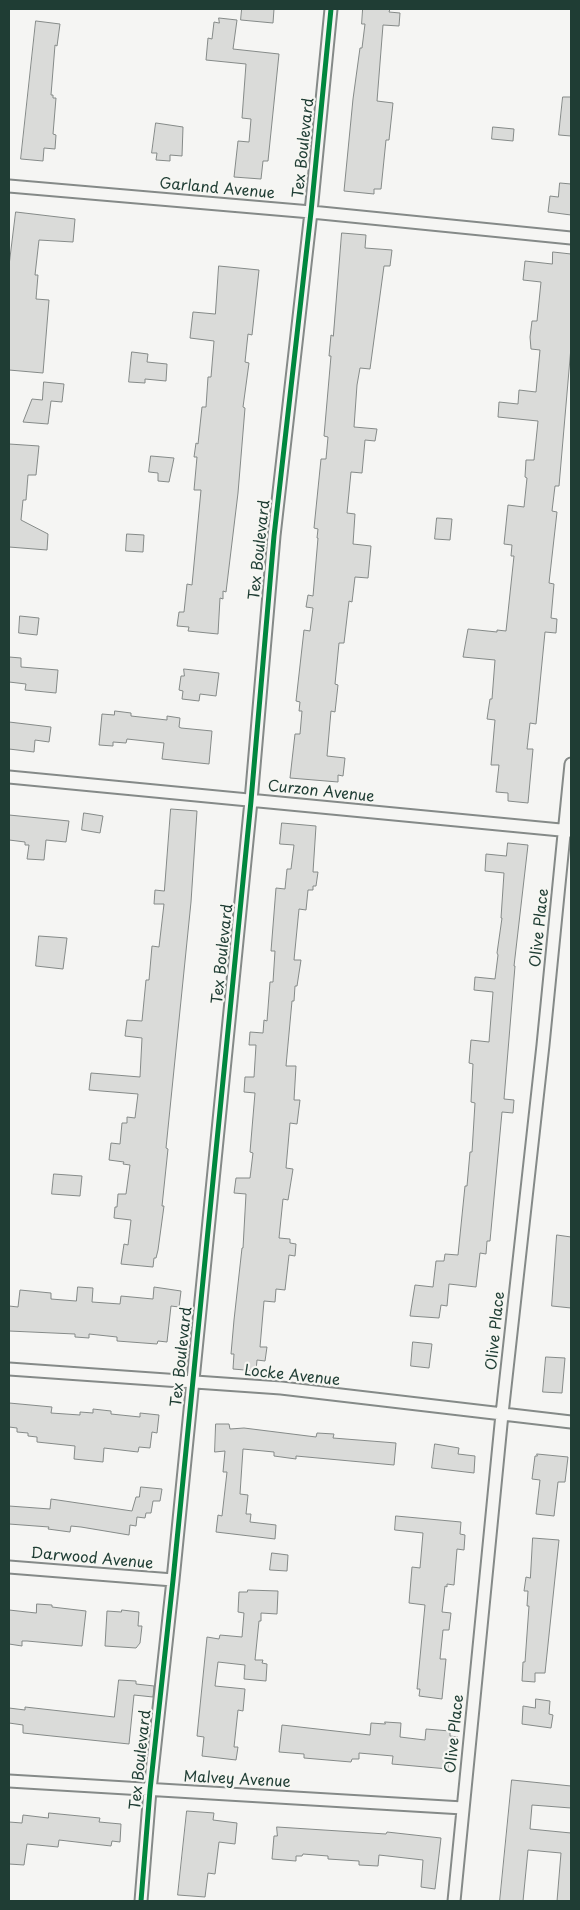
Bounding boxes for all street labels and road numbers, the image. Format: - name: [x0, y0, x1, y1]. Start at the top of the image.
- street label: Tex Boulevard: [290, 97, 318, 199]
- street label: Garland Avenue: [159, 175, 275, 203]
- street label: Tex Boulevard: [246, 499, 274, 601]
- street label: Curzon Avenue: [267, 777, 375, 807]
- street label: Olive Place: [527, 888, 553, 968]
- street label: Tex Boulevard: [209, 903, 237, 1005]
- street label: Olive Place: [483, 1291, 509, 1371]
- street label: Tex Boulevard: [168, 1306, 196, 1408]
- street label: Locke Avenue: [243, 1362, 341, 1390]
- street label: Darwood Avenue: [30, 1545, 154, 1573]
- street label: Olive Place: [442, 1694, 468, 1774]
- street label: Tex Boulevard: [127, 1709, 155, 1811]
- street label: Malvey Avenue: [183, 1768, 291, 1792]

